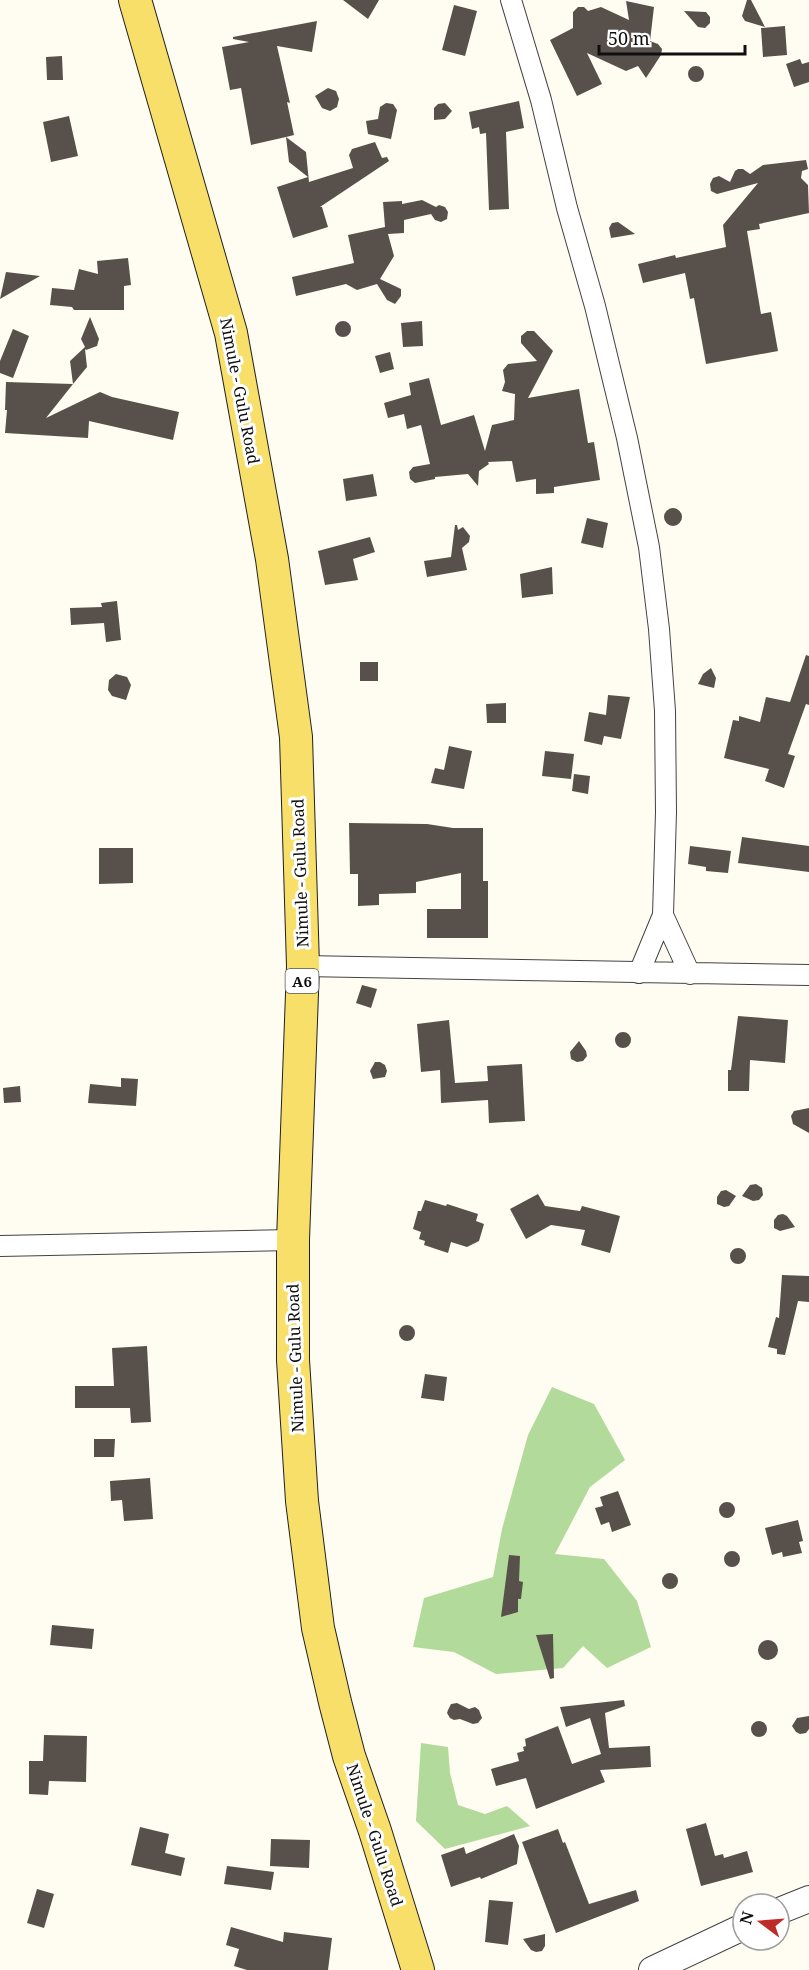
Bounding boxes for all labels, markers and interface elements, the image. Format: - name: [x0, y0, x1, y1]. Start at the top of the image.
- scale bar: [599, 18, 744, 56]
- text: 50 m: [608, 26, 650, 50]
- street label: Nimule - Gulu Road: [215, 316, 265, 466]
- street label: Nimule - Gulu Road: [286, 798, 314, 948]
- road number: A6: [286, 969, 318, 993]
- street label: Nimule - Gulu Road: [281, 1283, 309, 1433]
- street label: Nimule - Gulu Road: [342, 1761, 409, 1909]
- north arrow: [731, 1892, 791, 1952]
- text: N: [734, 1908, 759, 1927]

